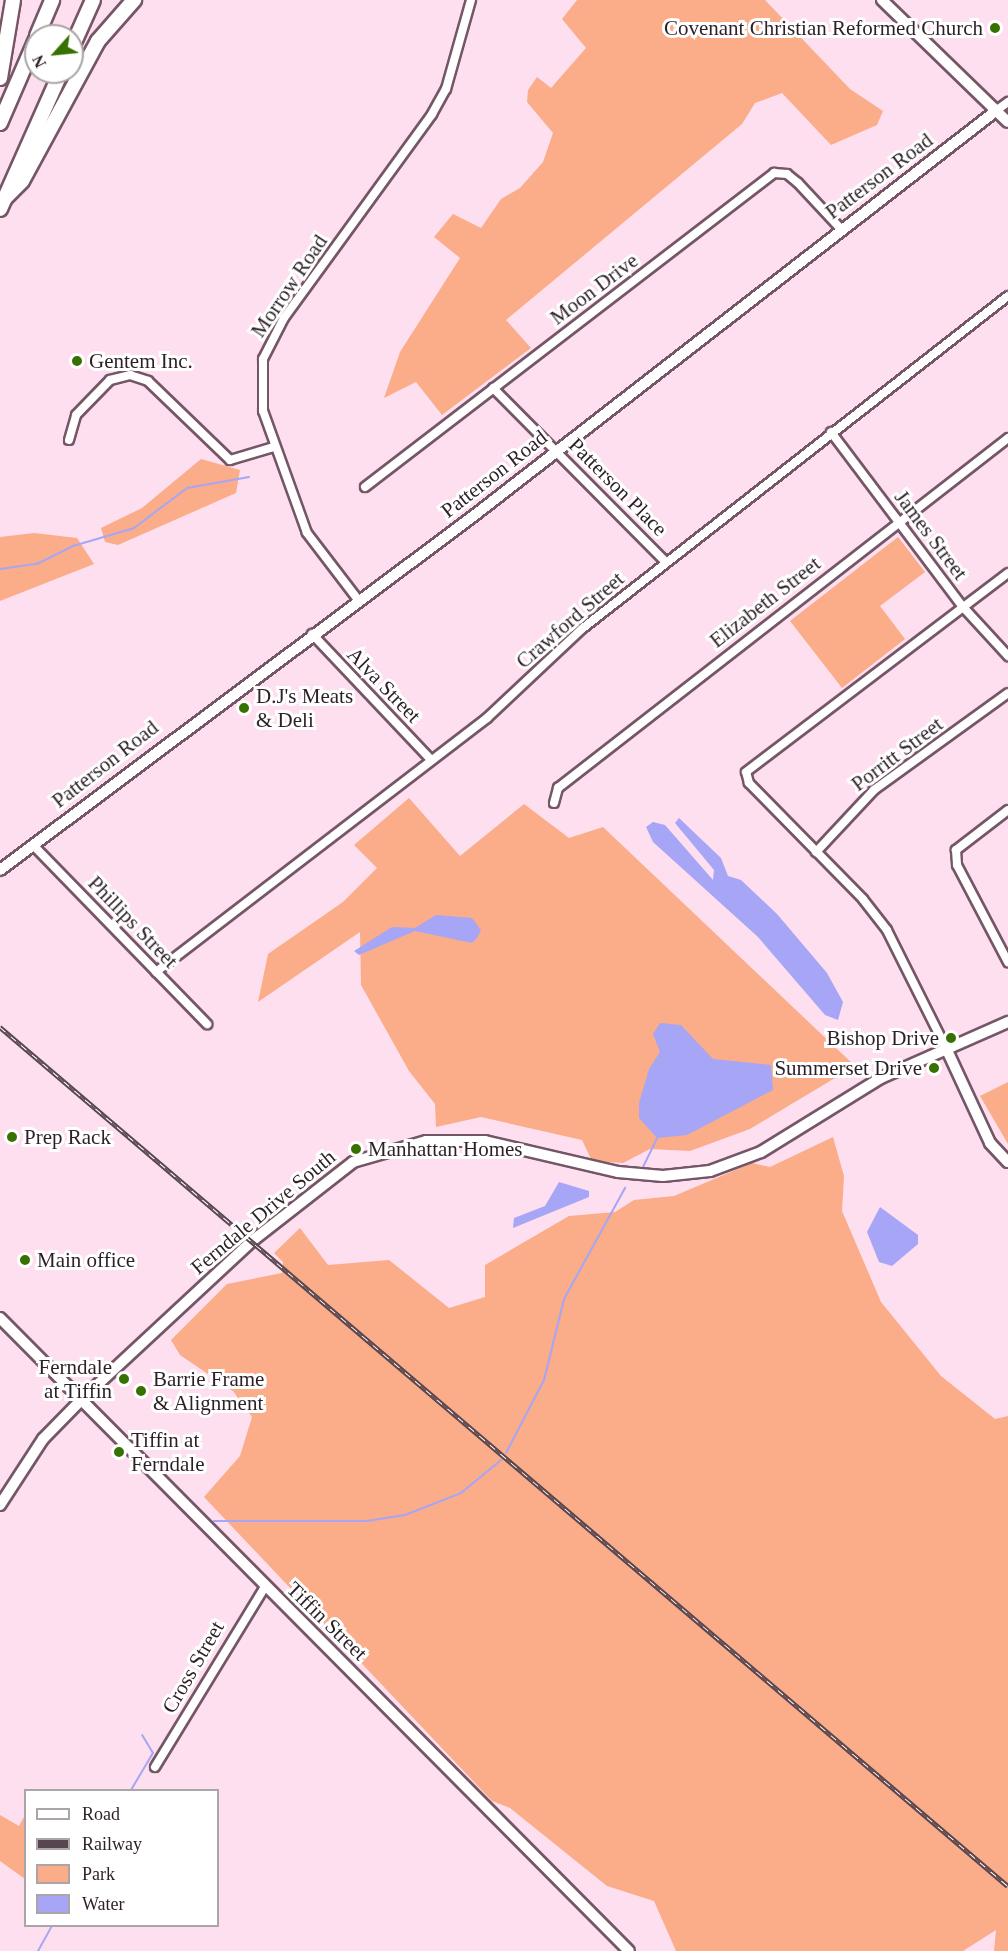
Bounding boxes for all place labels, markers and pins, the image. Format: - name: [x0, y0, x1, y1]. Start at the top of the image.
- place label: Covenant Christian Reformed Church: [664, 15, 983, 41]
- marker: Covenant Christian Reformed Church: [988, 21, 1002, 35]
- place label: Gentem Inc.: [89, 348, 193, 374]
- marker: Gentem Inc.: [70, 354, 84, 368]
- place label: D.J's Meats & Deli: [256, 683, 353, 733]
- marker: D.J's Meats & Deli: [237, 701, 251, 715]
- place label: Bishop Drive: [826, 1025, 939, 1051]
- marker: Bishop Drive: [944, 1031, 958, 1045]
- place label: Summerset Drive: [774, 1055, 922, 1081]
- marker: Summerset Drive: [927, 1061, 941, 1075]
- place label: Prep Rack: [24, 1124, 111, 1150]
- marker: Prep Rack: [5, 1130, 19, 1144]
- place label: Manhattan Homes: [368, 1136, 523, 1162]
- marker: Manhattan Homes: [349, 1142, 363, 1156]
- place label: Main office: [37, 1247, 135, 1273]
- marker: Main office: [18, 1253, 32, 1267]
- place label: Ferndale at Tiffin: [39, 1354, 112, 1404]
- place label: Barrie Frame & Alignment: [153, 1366, 264, 1416]
- marker: Ferndale at Tiffin: [117, 1372, 131, 1386]
- marker: Barrie Frame & Alignment: [134, 1384, 148, 1398]
- place label: Tiffin at Ferndale: [131, 1427, 204, 1477]
- marker: Tiffin at Ferndale: [112, 1445, 126, 1459]

